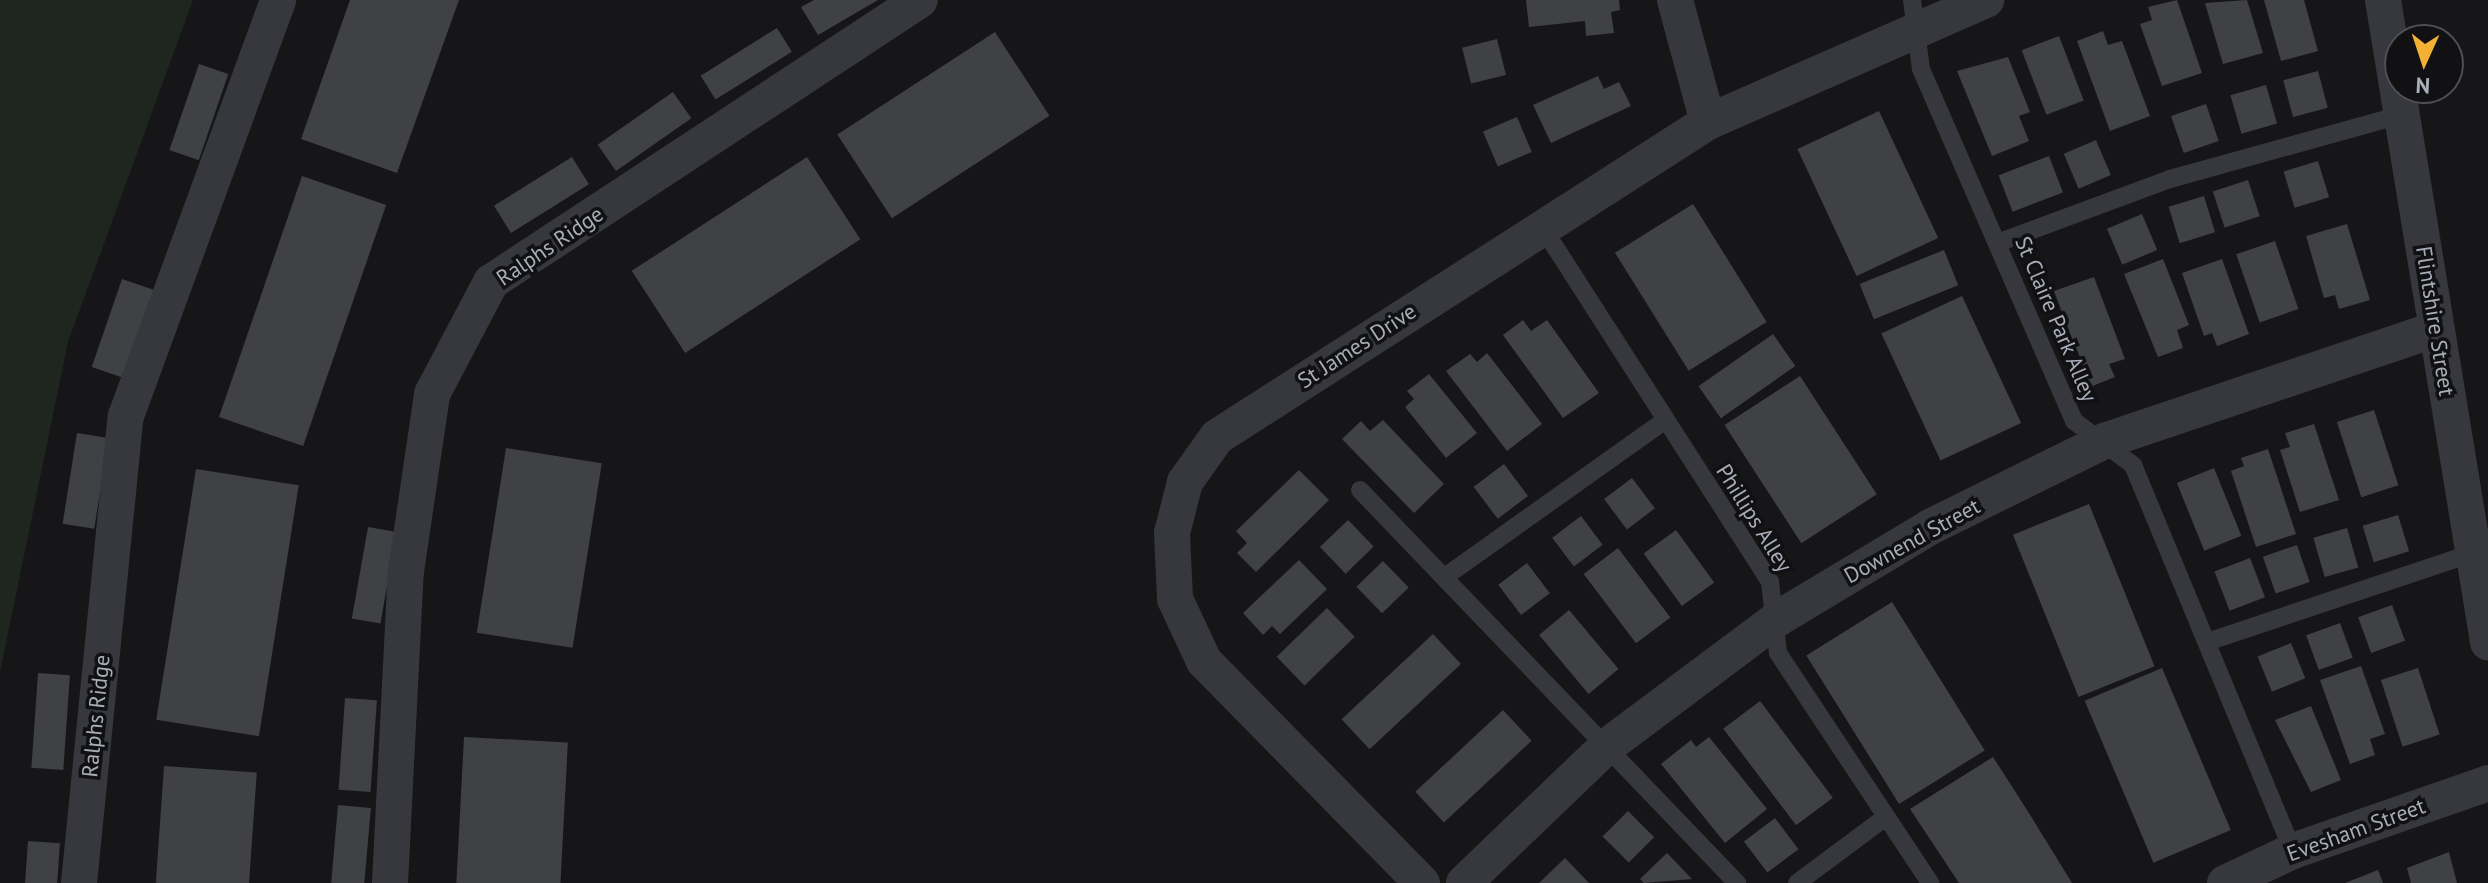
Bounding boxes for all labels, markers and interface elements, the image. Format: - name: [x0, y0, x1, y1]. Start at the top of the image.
- north arrow: [2384, 24, 2464, 104]
- text: N: [2415, 72, 2431, 100]
- street label: Ralphs Ridge: [492, 201, 608, 291]
- street label: St Claire Park Alley: [2009, 232, 2103, 406]
- street label: Flintshire Street: [2410, 244, 2460, 398]
- street label: St James Drive: [1293, 298, 1421, 394]
- street label: Phillips Alley: [1710, 459, 1798, 577]
- street label: Downend Street: [1839, 493, 1985, 589]
- street label: Ralphs Ridge: [76, 653, 116, 779]
- street label: Evesham Street: [2283, 793, 2429, 867]

